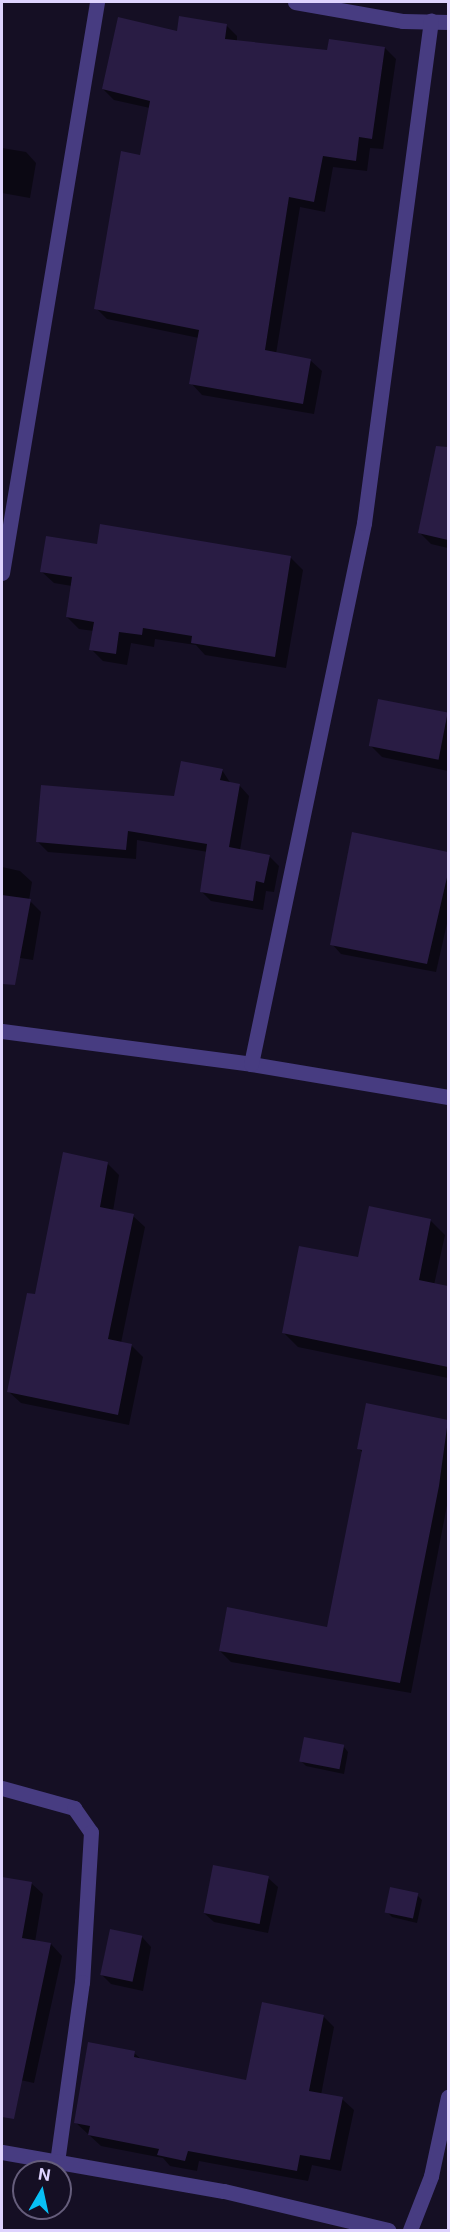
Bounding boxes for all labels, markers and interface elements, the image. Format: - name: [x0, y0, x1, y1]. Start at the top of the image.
- north arrow: [12, 2160, 72, 2220]
- text: N: [37, 2163, 52, 2185]

